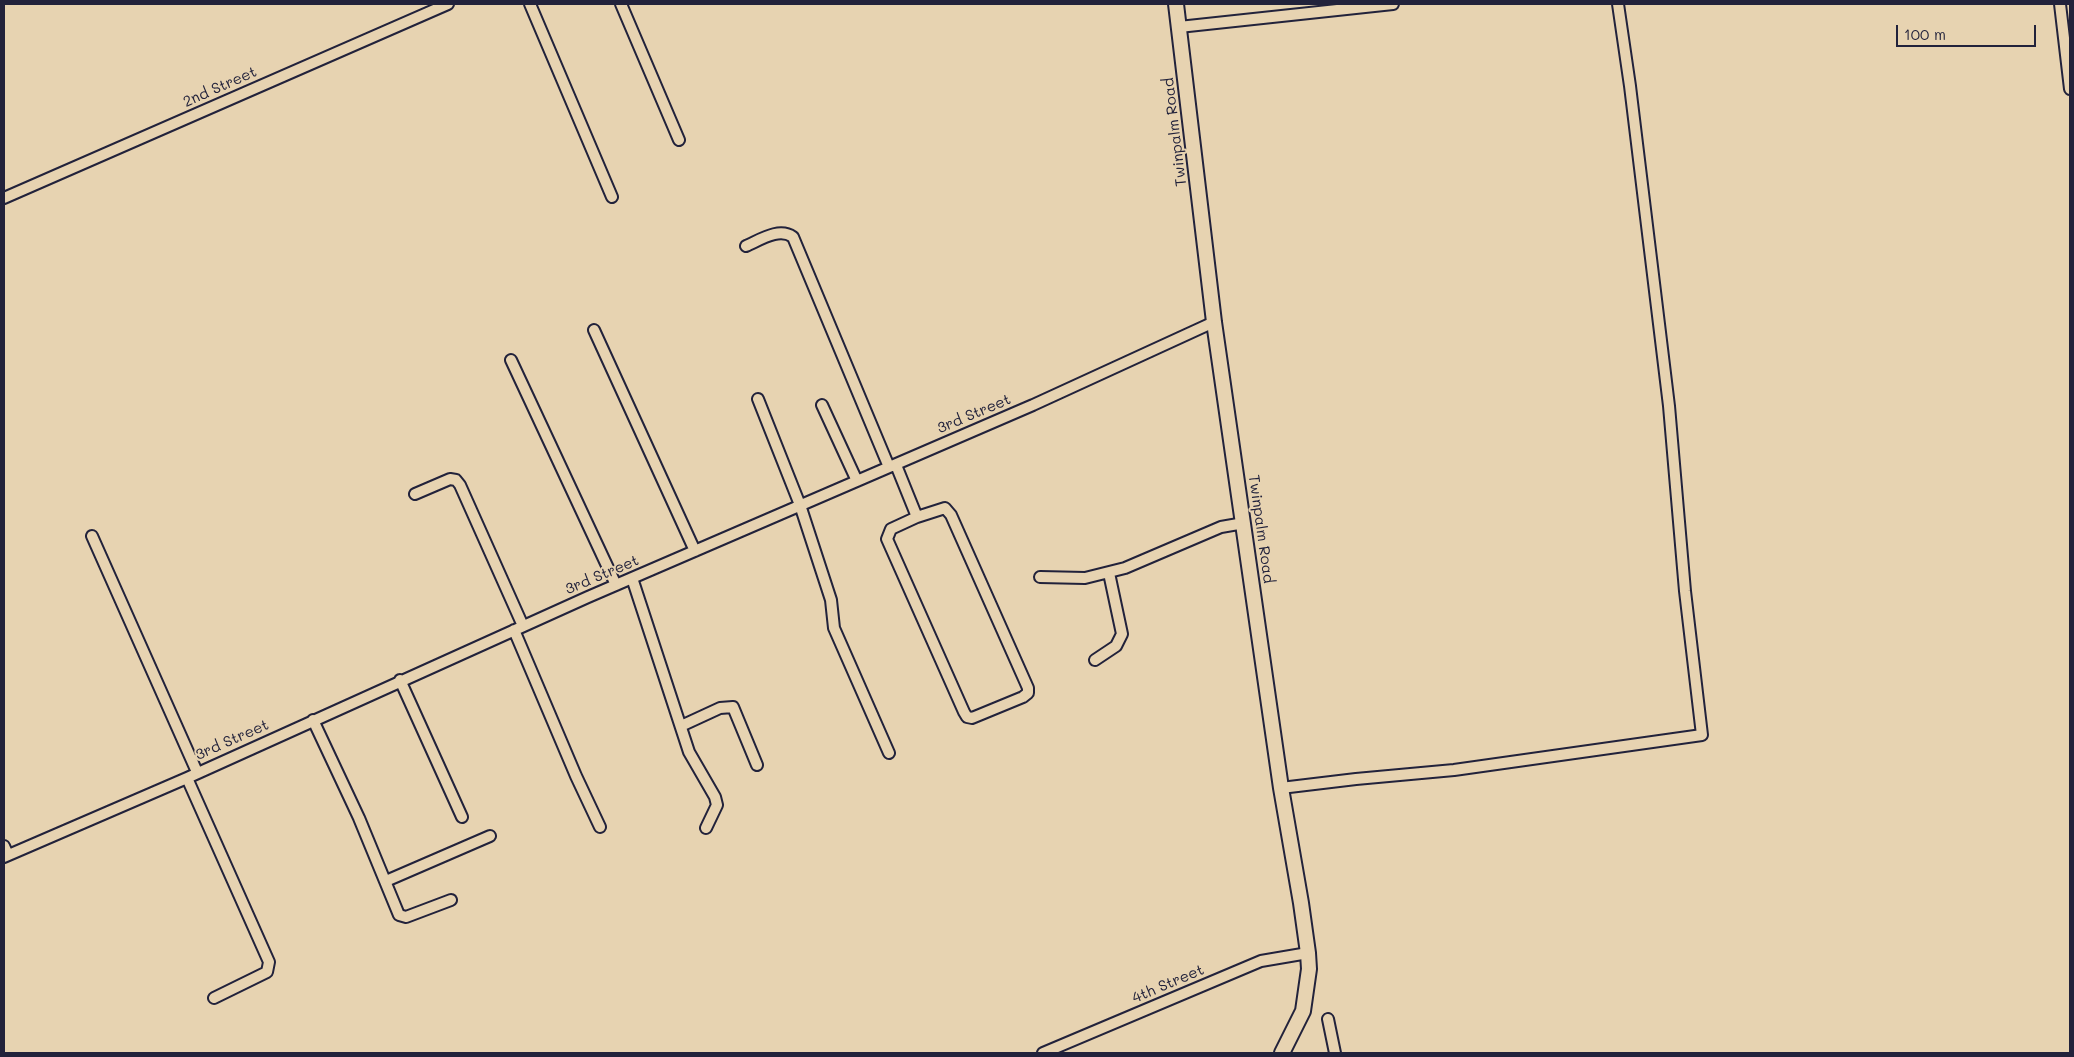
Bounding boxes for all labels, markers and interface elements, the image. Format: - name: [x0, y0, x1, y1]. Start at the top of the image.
- scale bar: [1899, 15, 2039, 47]
- text: 100 m: [1904, 24, 1946, 44]
- street label: 2nd Street: [180, 63, 260, 111]
- street label: Twinpalm Road: [1159, 77, 1191, 187]
- street label: 3rd Street: [934, 390, 1014, 438]
- street label: Twinpalm Road: [1244, 474, 1278, 584]
- street label: 3rd Street: [562, 551, 642, 599]
- street label: 3rd Street: [193, 716, 271, 764]
- street label: 4th Street: [1129, 961, 1207, 1007]

